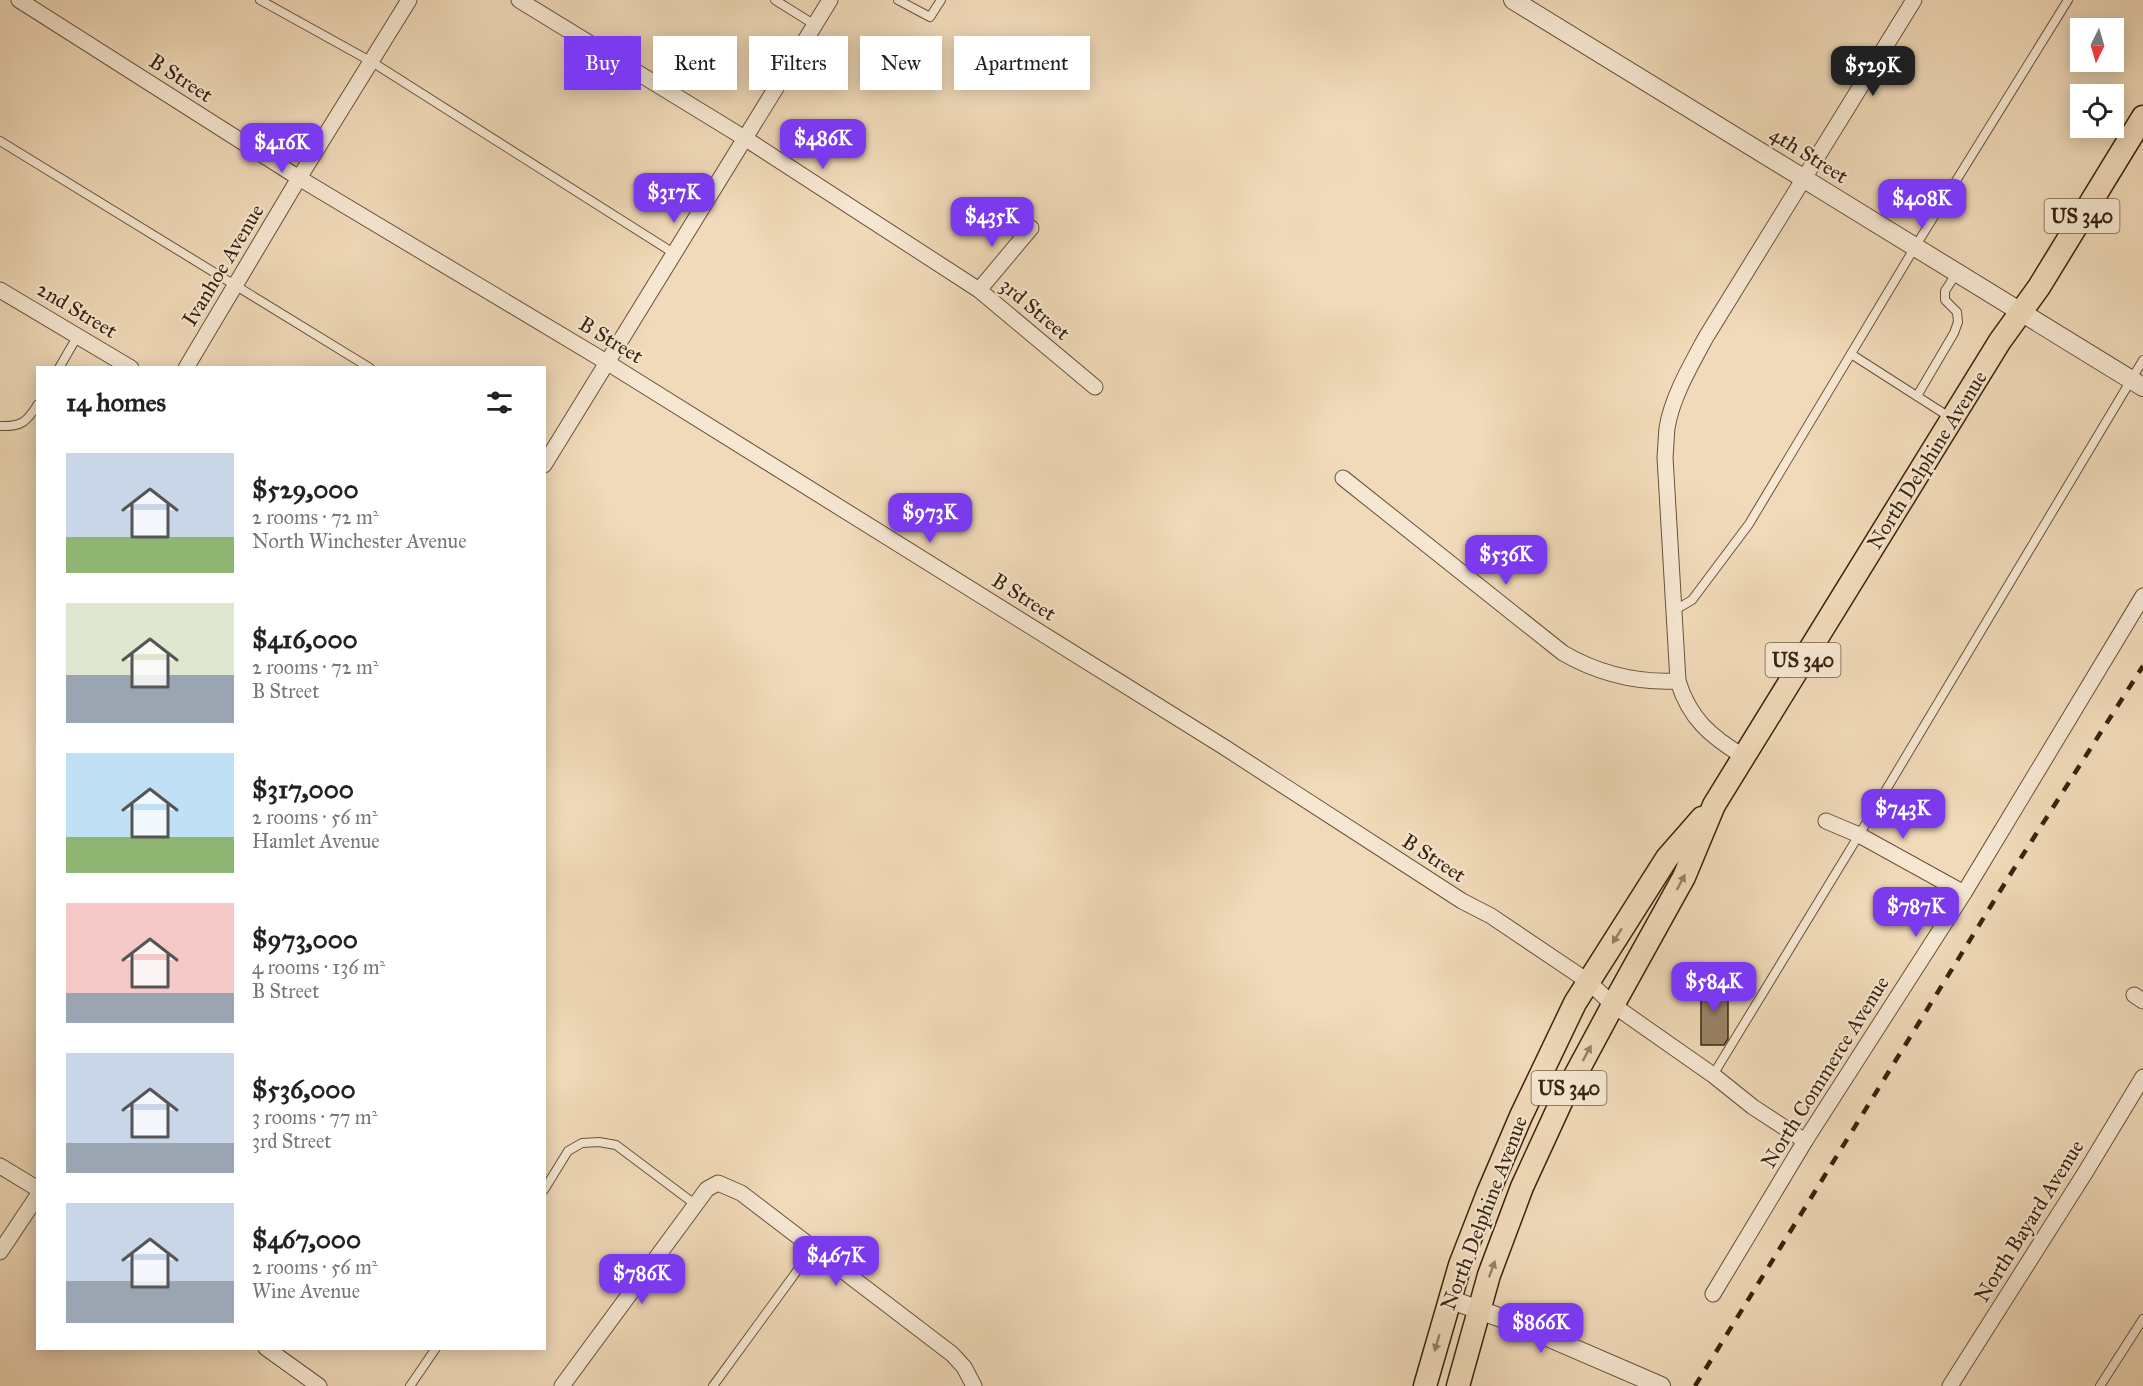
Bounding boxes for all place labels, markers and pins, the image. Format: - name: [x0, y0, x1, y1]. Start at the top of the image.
- pin: $529K: [1831, 46, 1915, 97]
- pin: $486K: [781, 119, 865, 170]
- pin: $416K: [240, 123, 324, 174]
- pin: $317K: [632, 173, 716, 224]
- pin: $408K: [1880, 179, 1964, 230]
- pin: $435K: [950, 197, 1034, 248]
- pin: $973K: [888, 493, 972, 544]
- pin: $536K: [1464, 535, 1548, 586]
- pin: $743K: [1861, 789, 1945, 840]
- pin: $787K: [1874, 887, 1958, 938]
- pin: $584K: [1672, 962, 1756, 1013]
- pin: $467K: [794, 1236, 878, 1287]
- pin: $786K: [600, 1254, 684, 1305]
- pin: $866K: [1499, 1303, 1583, 1354]

